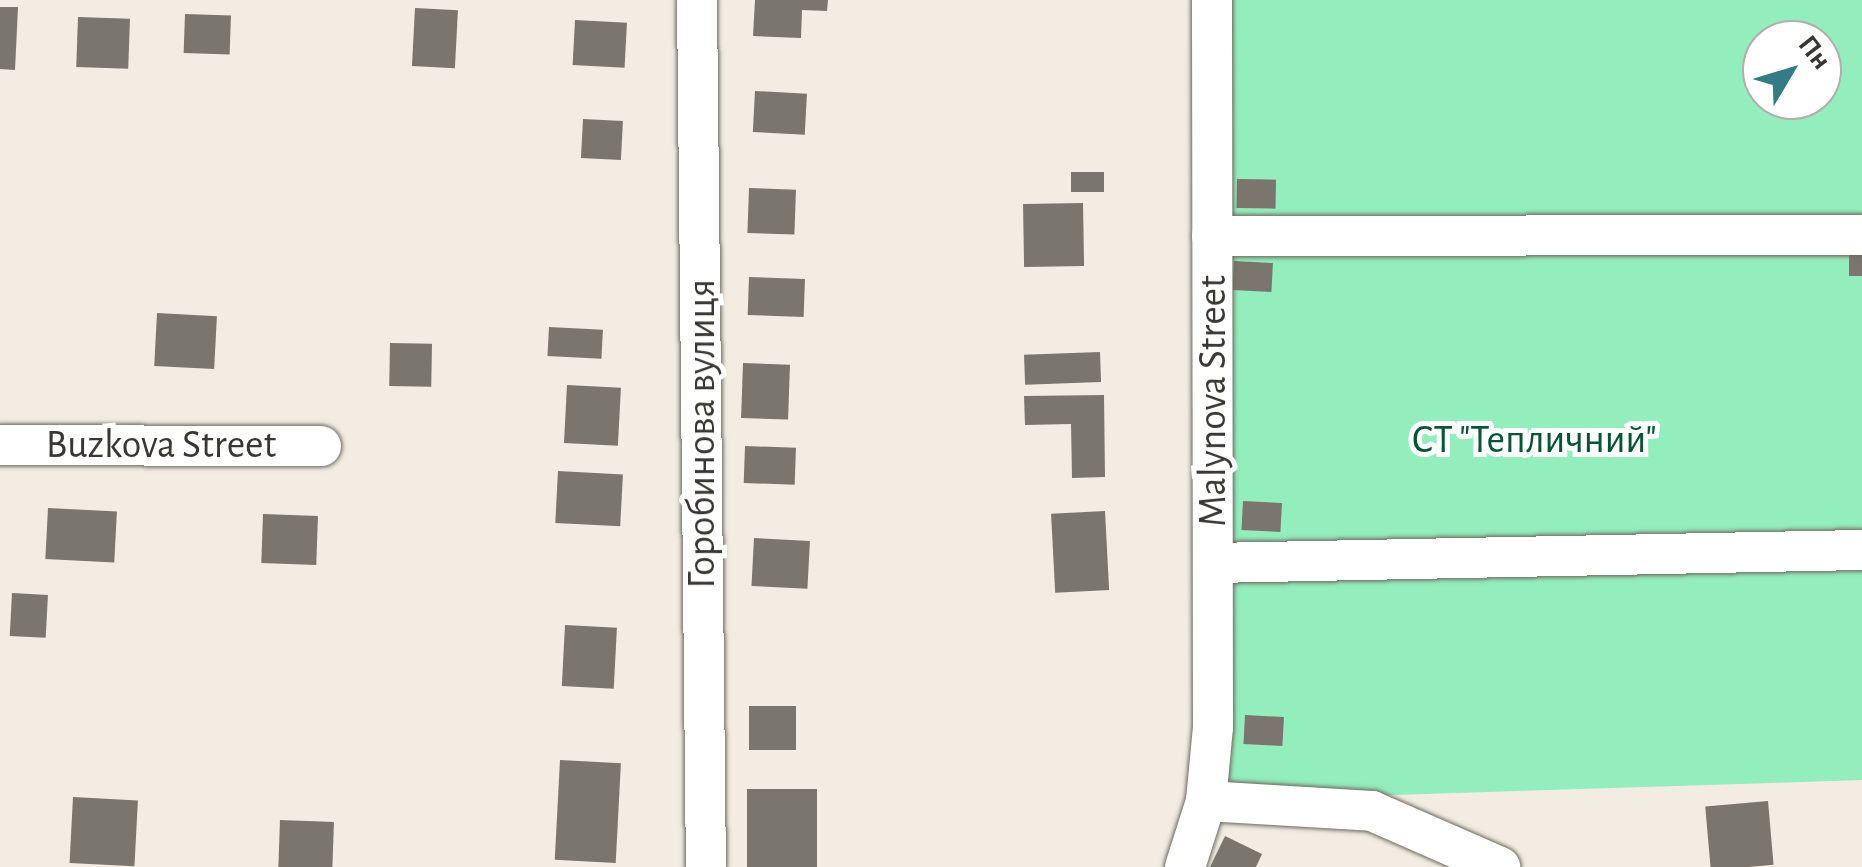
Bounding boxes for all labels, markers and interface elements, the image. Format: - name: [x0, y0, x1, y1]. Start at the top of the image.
- north arrow: [1742, 20, 1842, 120]
- text: Пн: [1793, 31, 1836, 75]
- street label: Malynova Street: [1189, 275, 1237, 527]
- street label: Горобинова вулиця: [678, 279, 726, 589]
- park label: СТ "Тепличний": [1411, 416, 1657, 464]
- street label: Buzkova Street: [46, 421, 276, 469]

